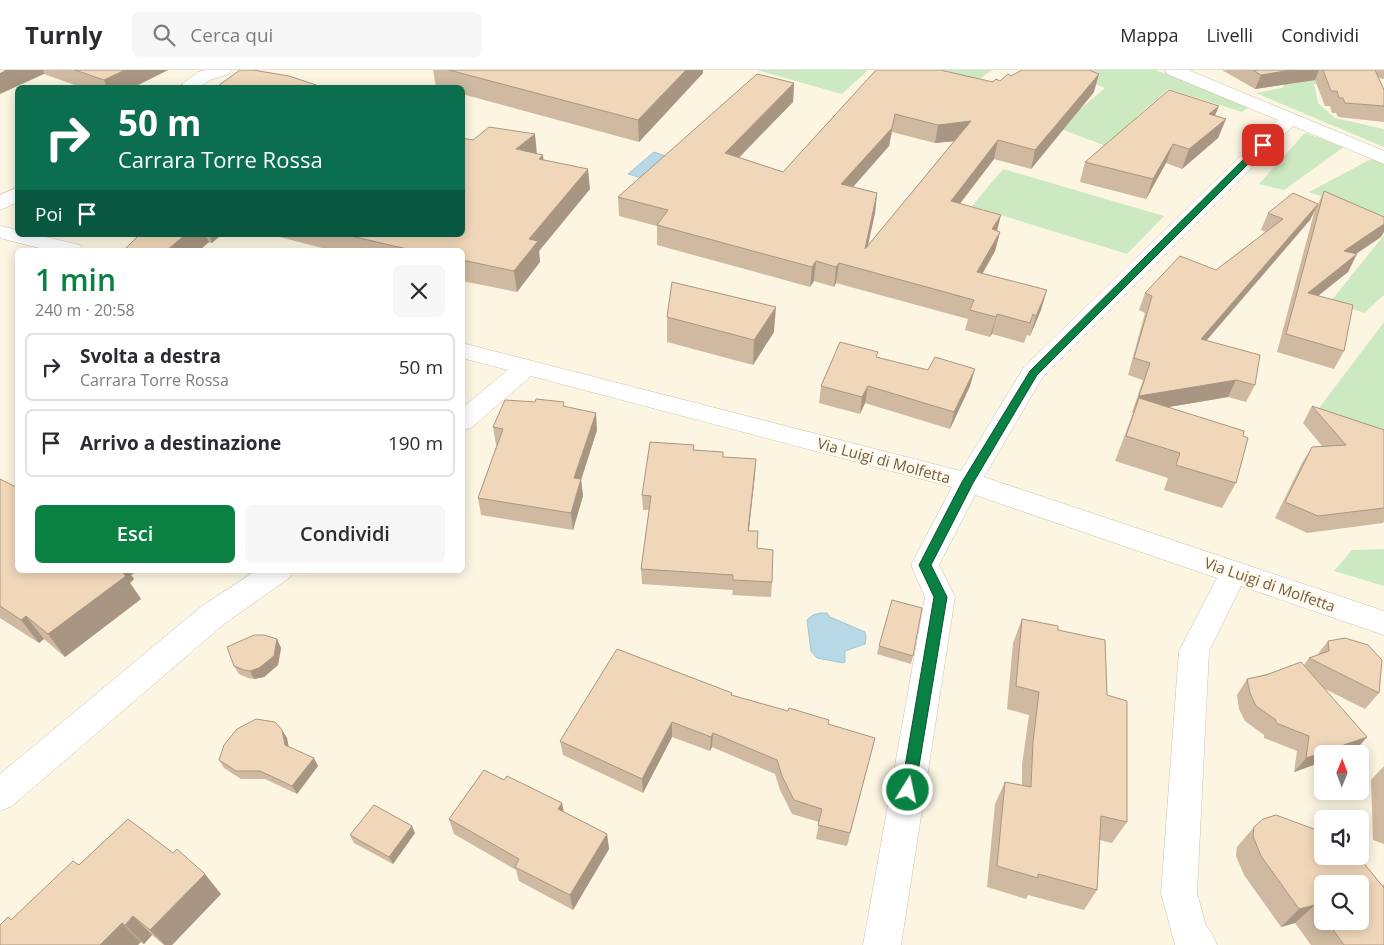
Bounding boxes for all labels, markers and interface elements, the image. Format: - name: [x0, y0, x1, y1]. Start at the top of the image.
- search box: [132, 12, 482, 57]
- text: Turnly: [25, 18, 102, 51]
- icon: search: [150, 21, 178, 49]
- text: Cerca qui: [190, 22, 273, 48]
- text: Mappa: [1120, 23, 1178, 47]
- text: Livelli: [1206, 23, 1253, 47]
- text: Condividi: [1281, 23, 1359, 47]
- text: 50 m: [118, 99, 201, 146]
- icon: right: [35, 105, 100, 170]
- pin: [1242, 124, 1284, 166]
- icon: arrive: [1249, 131, 1277, 159]
- text: Carrara Torre Rossa: [118, 144, 323, 174]
- icon: arrive: [73, 200, 101, 228]
- text: Poi: [35, 201, 63, 227]
- text: 1 min: [35, 259, 116, 300]
- button: close: [393, 265, 445, 317]
- text: 240 m · 20:58: [35, 299, 135, 321]
- text: Svolta a destra: [80, 343, 221, 369]
- icon: right: [37, 353, 65, 381]
- text: 50 m: [399, 354, 443, 380]
- text: Carrara Torre Rossa: [80, 369, 229, 391]
- icon: arrive: [37, 429, 65, 457]
- text: Arrivo a destinazione: [80, 430, 281, 456]
- text: 190 m: [388, 430, 443, 456]
- street label: Via Luigi di Molfetta: [815, 433, 953, 487]
- button: Esci: [35, 505, 235, 563]
- button: Condividi: [245, 505, 445, 563]
- street label: Via Luigi di Molfetta: [1202, 552, 1338, 616]
- north arrow: [1314, 745, 1369, 800]
- map controls: [1314, 745, 1369, 930]
- position arrow: [881, 763, 933, 815]
- button: sound: [1314, 810, 1369, 865]
- button: search: [1314, 875, 1369, 930]

